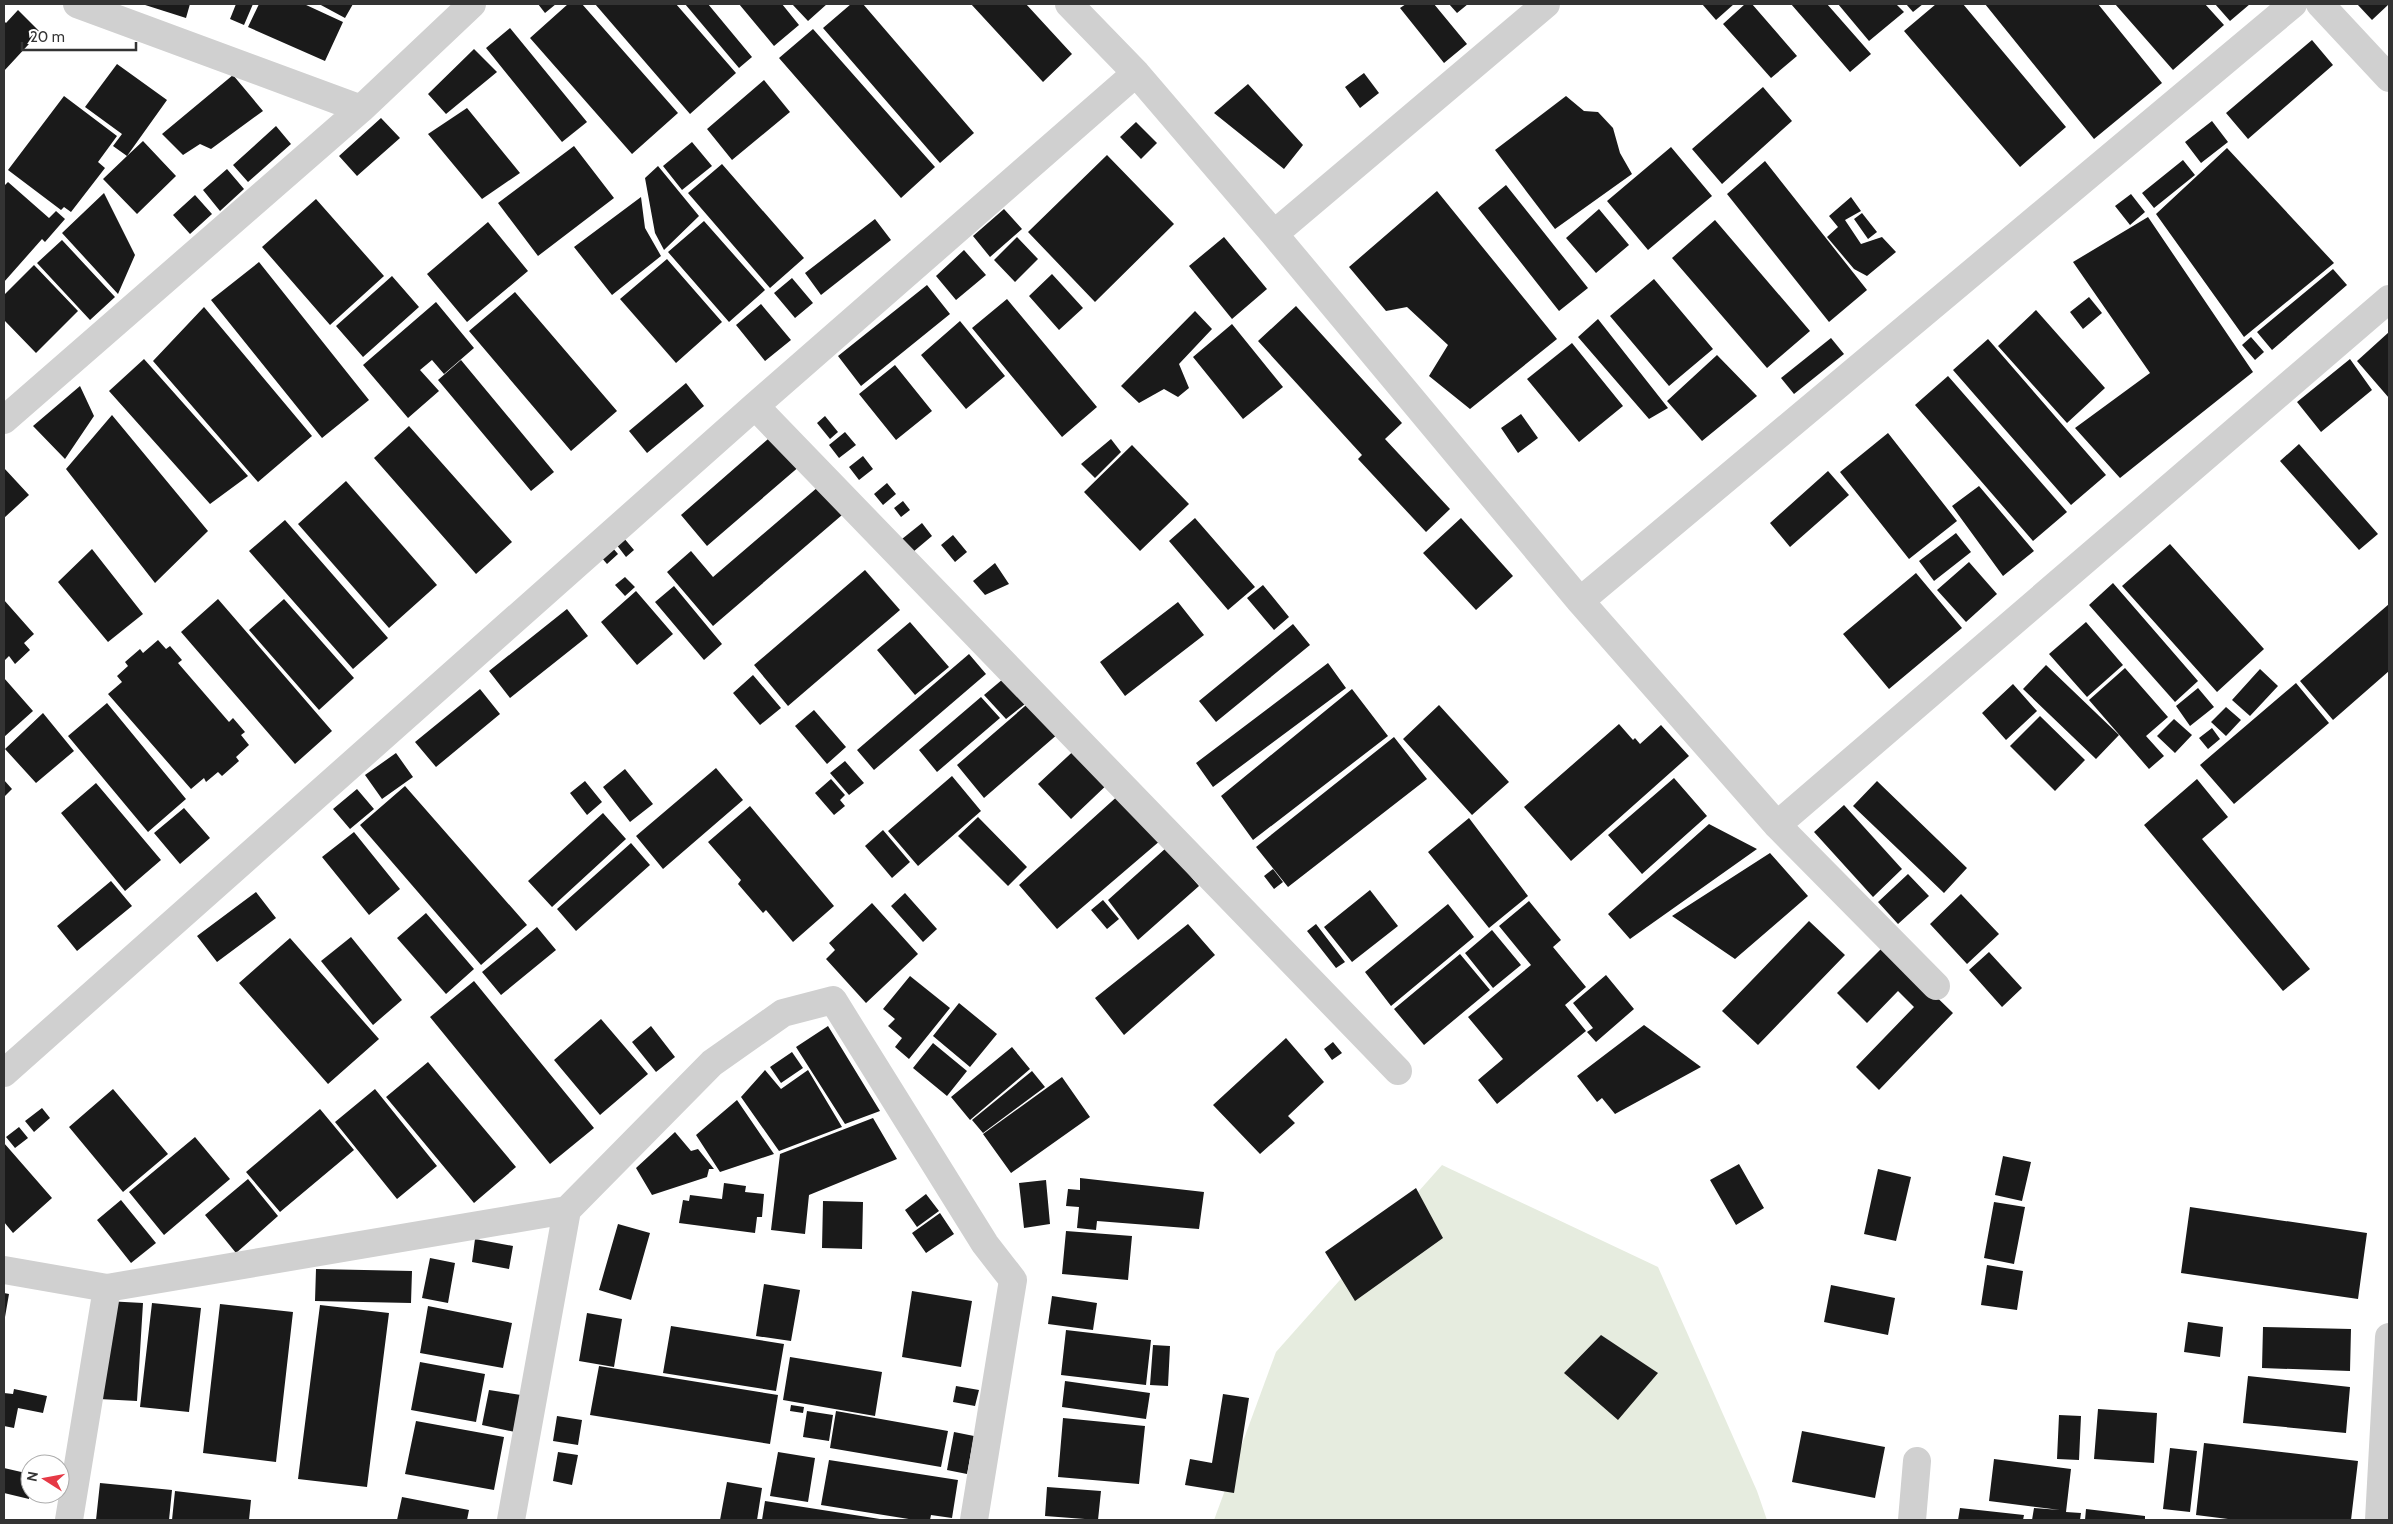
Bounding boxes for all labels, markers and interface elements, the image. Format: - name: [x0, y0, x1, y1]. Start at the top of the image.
- scale bar: [22, 20, 136, 52]
- text: 20 m: [30, 28, 65, 46]
- north arrow: [20, 1454, 70, 1504]
- text: N: [22, 1470, 42, 1483]

